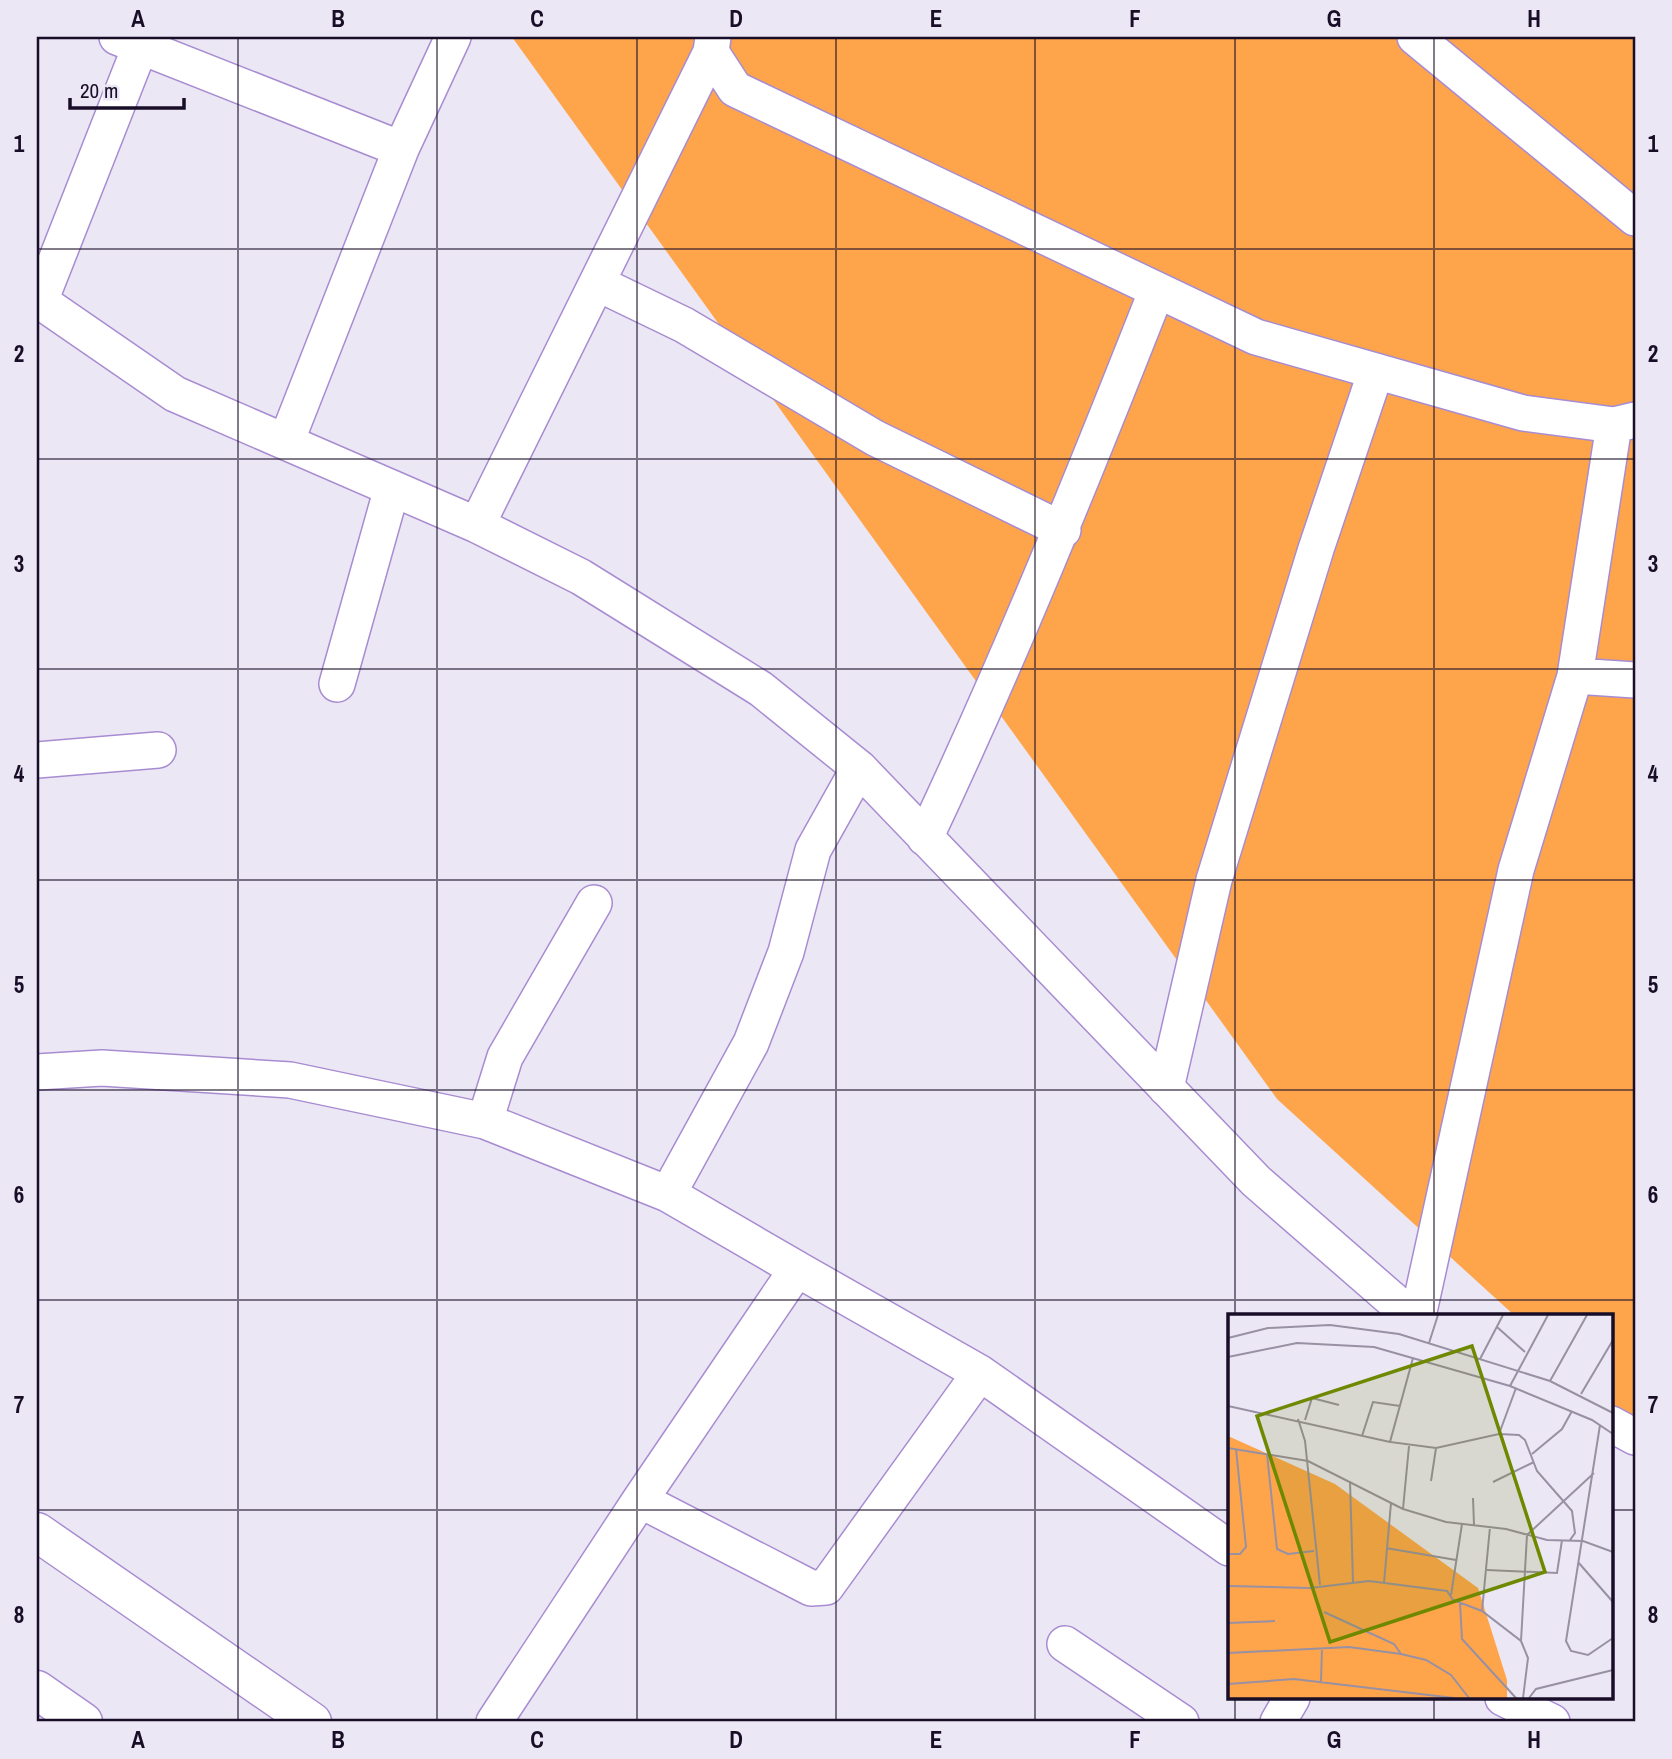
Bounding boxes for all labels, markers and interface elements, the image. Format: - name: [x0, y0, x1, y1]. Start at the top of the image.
- text: A: [131, 3, 145, 34]
- text: B: [331, 3, 345, 34]
- text: C: [530, 3, 544, 34]
- text: D: [729, 3, 743, 34]
- text: E: [930, 3, 942, 34]
- text: F: [1129, 3, 1141, 34]
- text: G: [1327, 3, 1341, 34]
- text: H: [1527, 3, 1541, 34]
- scale bar: [70, 66, 184, 110]
- text: 20 m: [80, 76, 118, 105]
- text: 1: [14, 128, 25, 159]
- text: 1: [1648, 128, 1659, 159]
- text: 2: [14, 338, 24, 369]
- text: 2: [1648, 338, 1658, 369]
- text: 3: [14, 548, 24, 579]
- text: 3: [1648, 548, 1658, 579]
- text: 4: [14, 758, 25, 789]
- text: 4: [1648, 758, 1659, 789]
- text: 5: [14, 969, 24, 1000]
- text: 5: [1648, 969, 1658, 1000]
- text: 6: [14, 1179, 24, 1210]
- text: 6: [1648, 1179, 1658, 1210]
- inset map: [1228, 1314, 1612, 1700]
- text: 7: [14, 1389, 24, 1420]
- text: 7: [1648, 1389, 1658, 1420]
- text: 8: [14, 1599, 24, 1630]
- text: 8: [1648, 1599, 1658, 1630]
- text: A: [131, 1724, 145, 1755]
- text: B: [331, 1724, 345, 1755]
- text: C: [530, 1724, 544, 1755]
- text: D: [729, 1724, 743, 1755]
- text: E: [930, 1724, 942, 1755]
- text: F: [1129, 1724, 1141, 1755]
- text: G: [1327, 1724, 1341, 1755]
- text: H: [1527, 1724, 1541, 1755]

